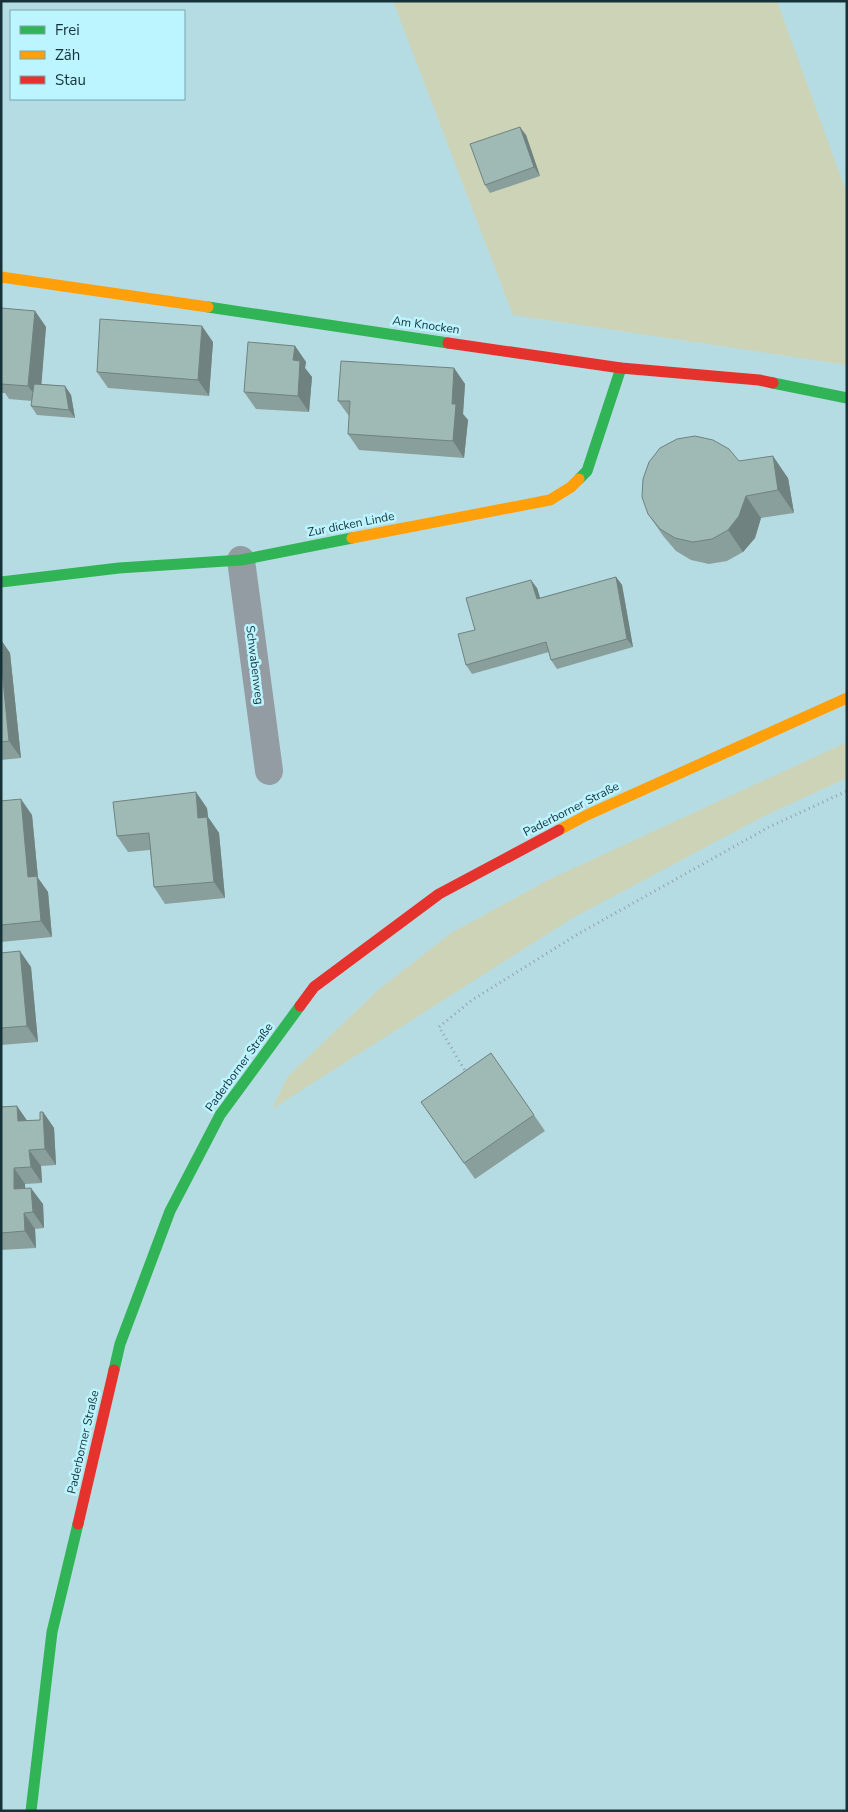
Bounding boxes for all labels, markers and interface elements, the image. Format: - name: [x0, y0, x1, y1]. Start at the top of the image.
- legend: [10, 10, 185, 100]
- text: Frei: [55, 20, 80, 40]
- text: Zäh: [55, 45, 80, 65]
- text: Stau: [55, 70, 86, 90]
- street label: Am Knocken: [391, 312, 461, 338]
- street label: Zur dicken Linde: [306, 508, 396, 540]
- street label: Schwabenweg: [242, 625, 268, 705]
- street label: Paderborner Straße: [520, 778, 622, 840]
- street label: Paderborner Straße: [201, 1019, 277, 1115]
- street label: Paderborner Straße: [63, 1389, 103, 1495]

